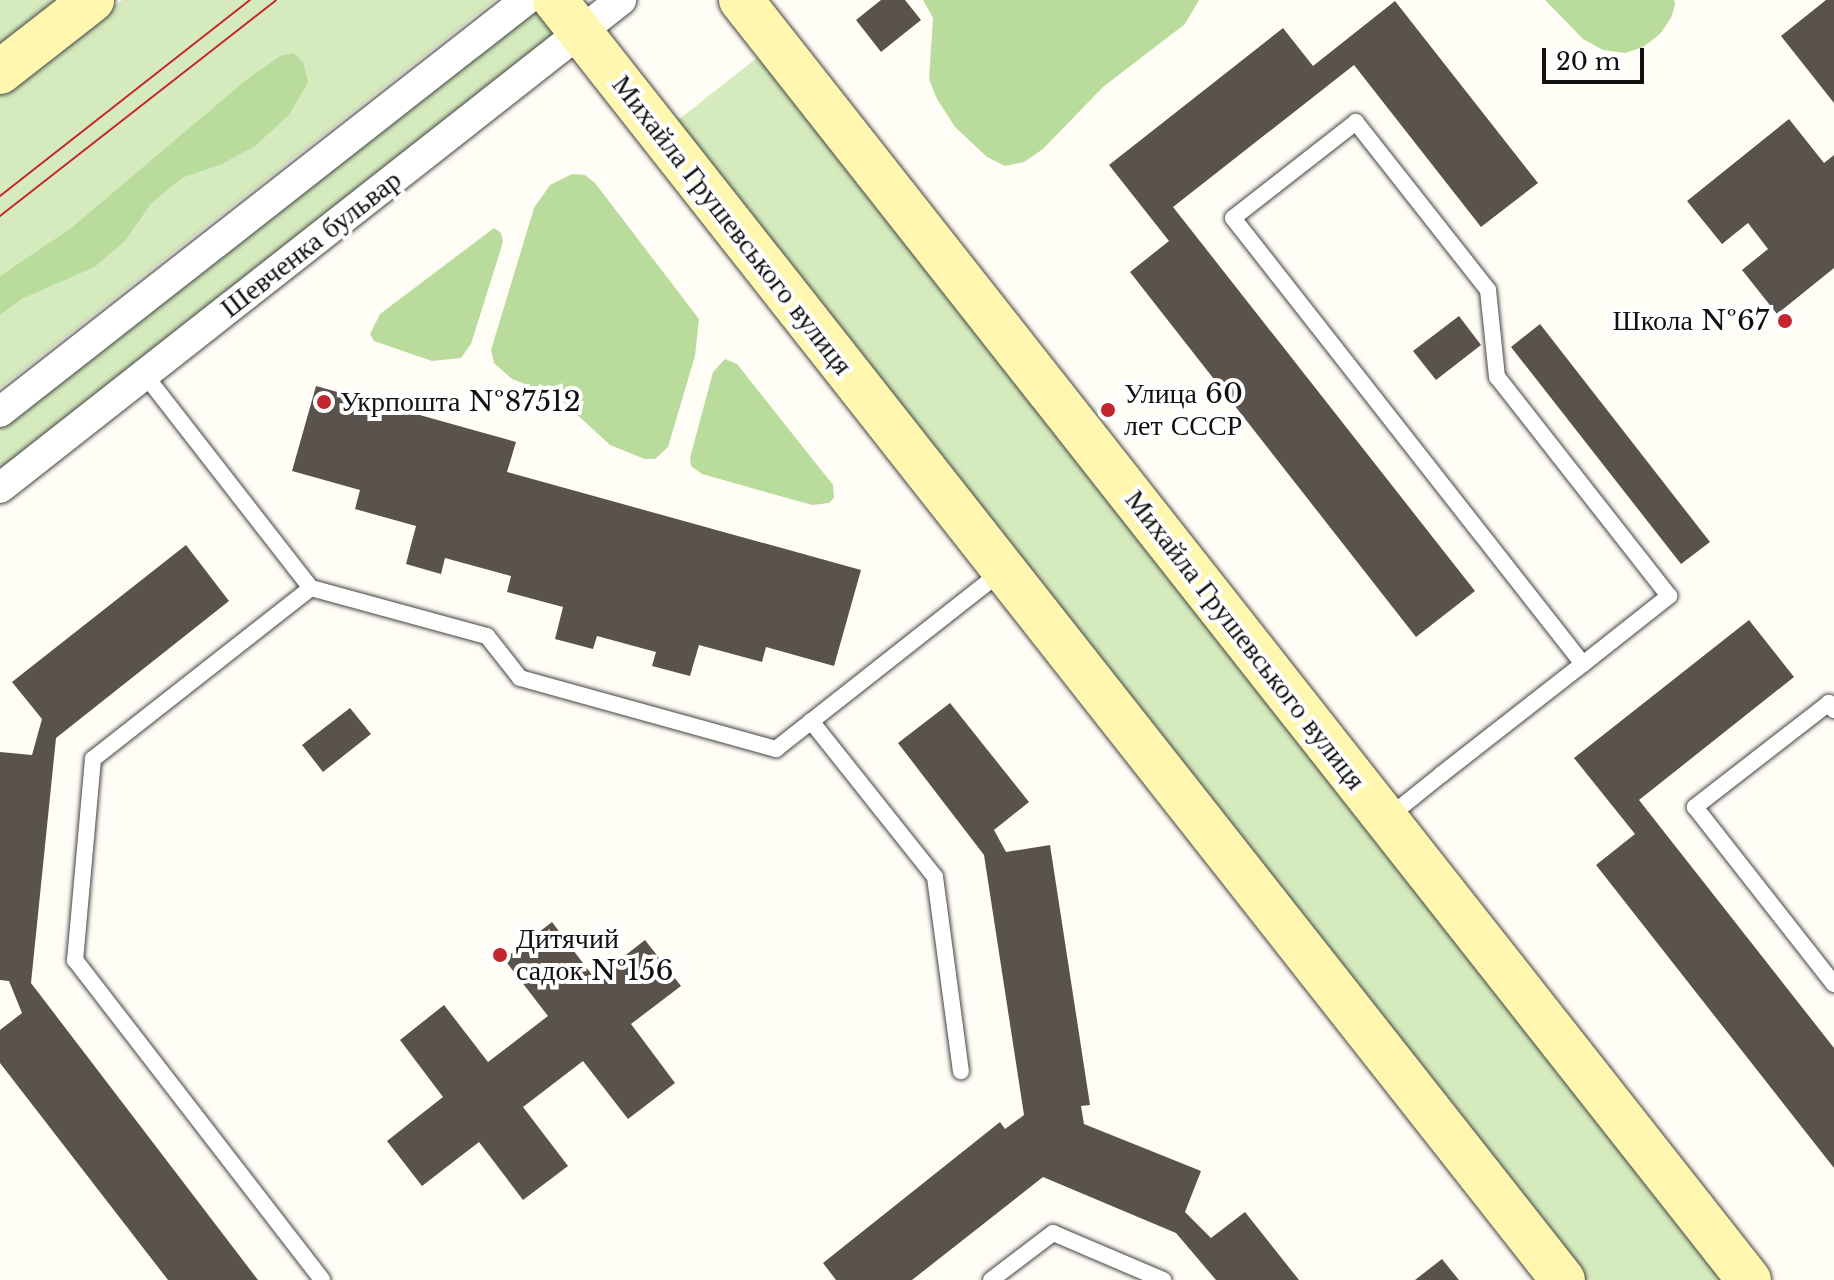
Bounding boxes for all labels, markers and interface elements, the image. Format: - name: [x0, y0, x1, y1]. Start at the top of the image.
- scale bar: [1546, 32, 1648, 82]
- text: 20 m: [1556, 47, 1621, 76]
- street label: Михайла Грушевського вулиця: [605, 69, 859, 381]
- street label: Шевченка бульвар: [214, 163, 408, 325]
- place label: Школа №67: [1612, 304, 1769, 338]
- marker: Школа №67: [1776, 312, 1794, 330]
- place label: Улица 60 лет СССР: [1124, 377, 1243, 443]
- place label: Укрпошта №87512: [340, 385, 581, 419]
- marker: Укрпошта №87512: [315, 393, 333, 411]
- marker: Улица 60 лет СССР: [1099, 401, 1117, 419]
- street label: Михайла Грушевського вулиця: [1118, 484, 1372, 796]
- place label: Дитячий садок №156: [516, 922, 673, 988]
- marker: Дитячий садок №156: [491, 946, 509, 964]

